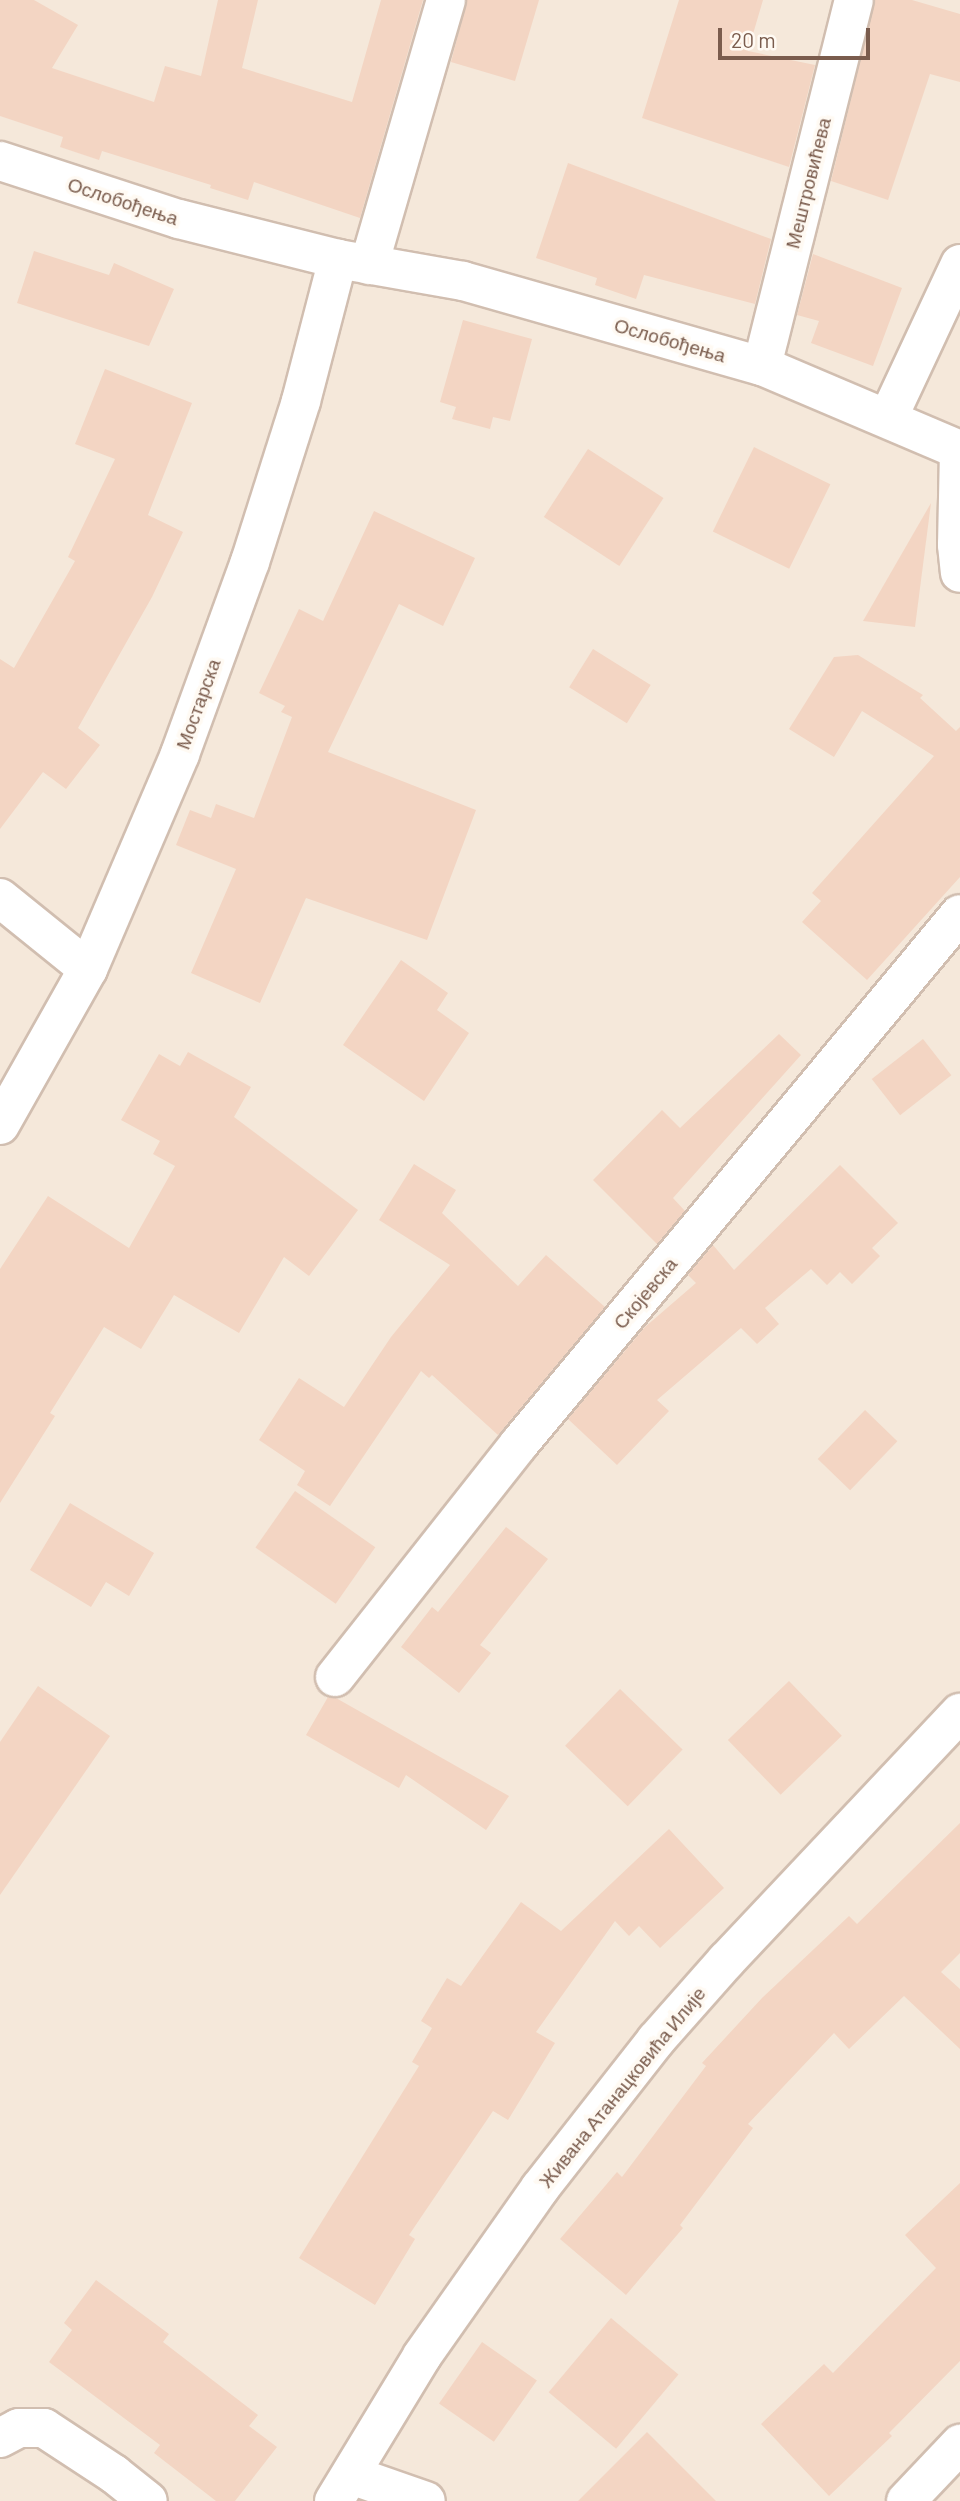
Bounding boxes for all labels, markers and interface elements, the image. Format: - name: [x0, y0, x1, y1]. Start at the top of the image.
- scale bar: [722, 14, 874, 58]
- text: 20 m: [731, 27, 776, 52]
- street label: Мештровићева: [781, 115, 835, 251]
- street label: Ослобођења: [65, 172, 181, 230]
- street label: Ослобођења: [612, 313, 728, 367]
- street label: Мостарска: [171, 656, 225, 752]
- street label: Скојевска: [609, 1253, 681, 1333]
- street label: Живана Атанацковића Илије: [534, 1982, 710, 2192]

